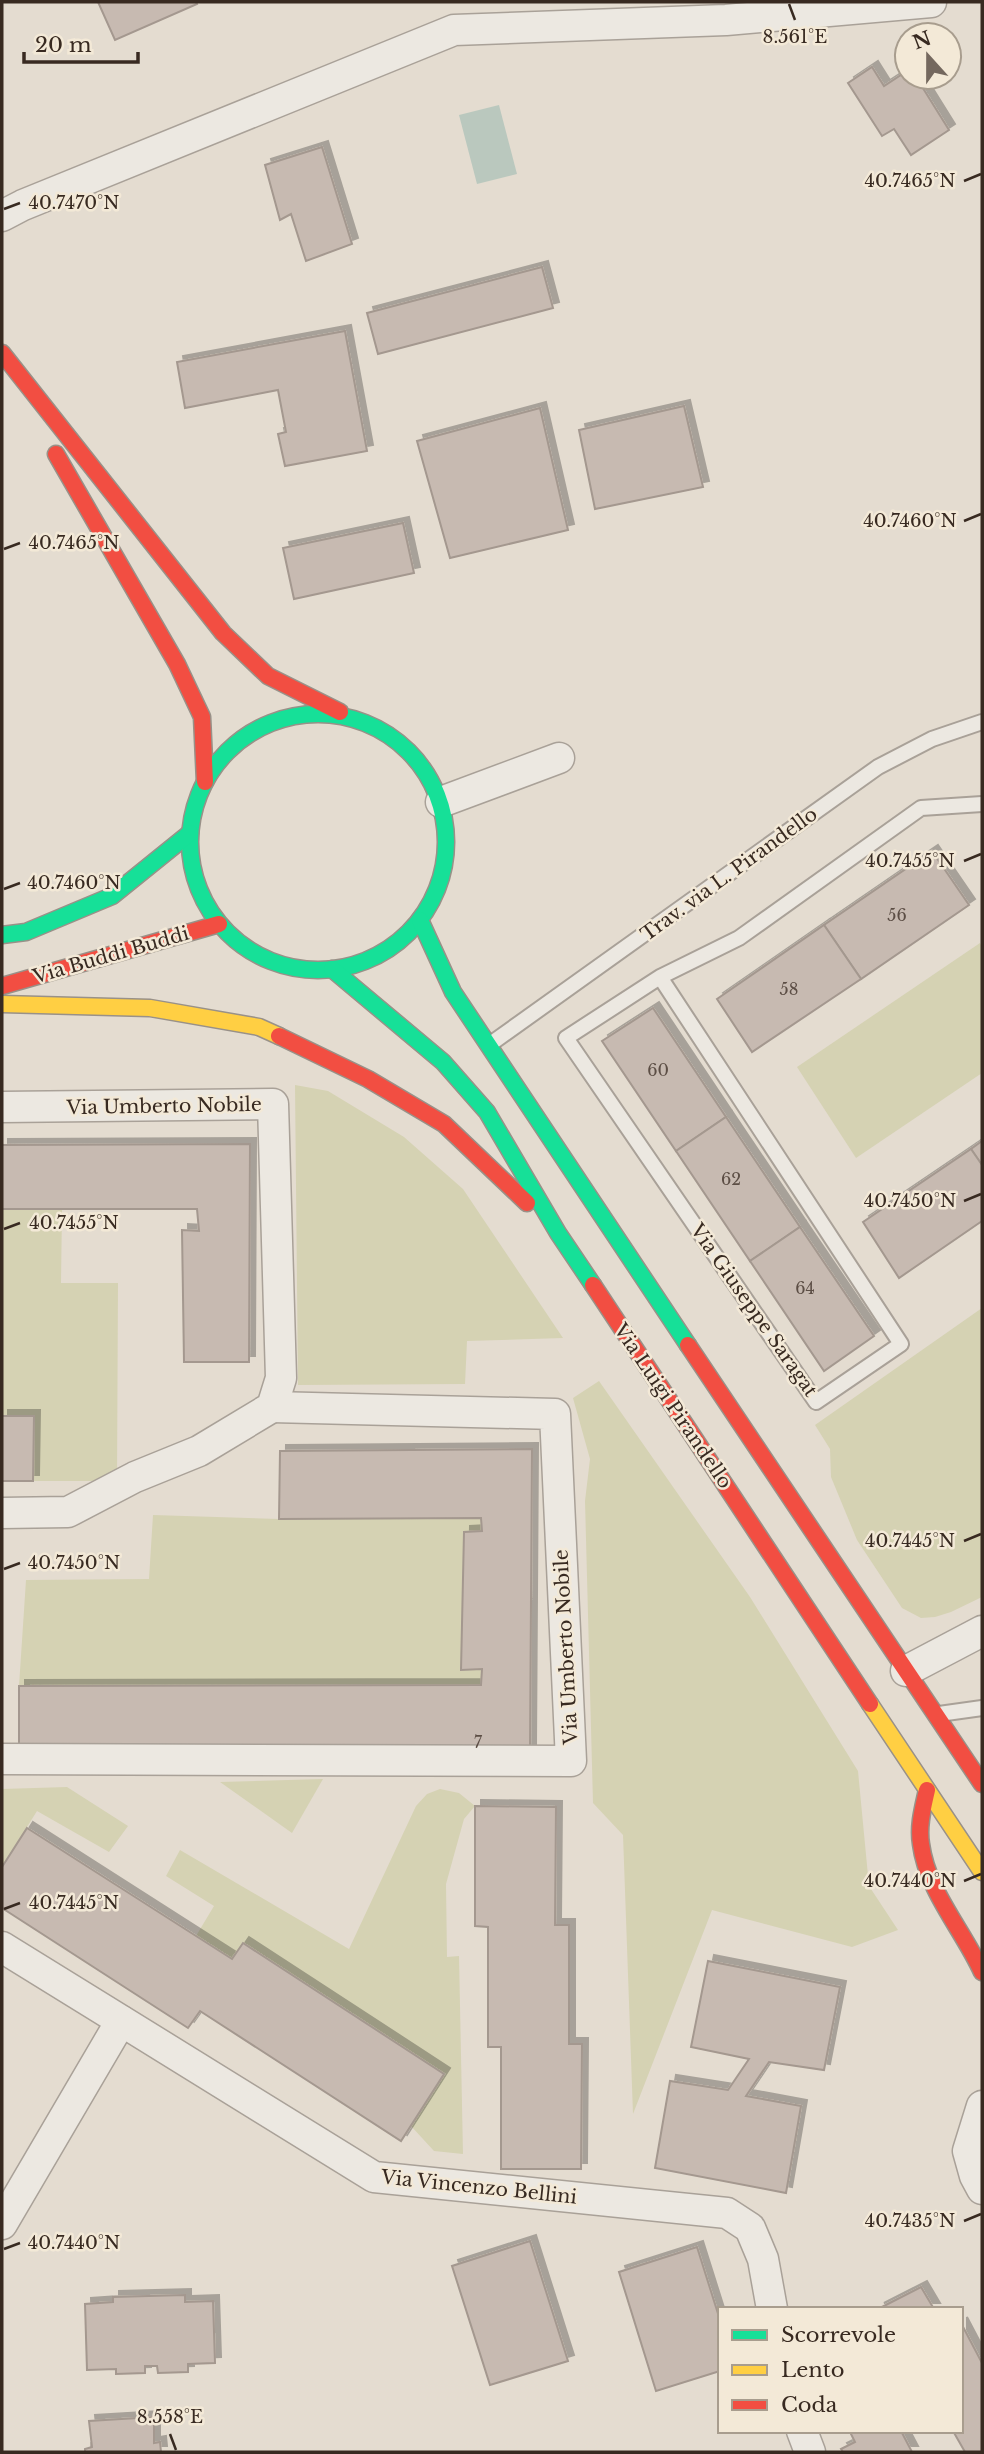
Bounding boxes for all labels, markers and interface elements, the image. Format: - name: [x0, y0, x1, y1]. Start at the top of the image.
- scale bar: [24, 21, 138, 65]
- north arrow: [893, 21, 963, 91]
- text: 8.561°E: [763, 26, 827, 48]
- text: N: [910, 27, 935, 55]
- text: 20 m: [35, 32, 92, 58]
- text: 40.7465°N: [864, 170, 956, 192]
- text: 40.7470°N: [28, 192, 120, 214]
- text: 40.7460°N: [863, 510, 957, 532]
- text: 40.7465°N: [28, 532, 120, 554]
- street label: Trav. via L. Pirandello: [636, 802, 822, 946]
- text: 40.7455°N: [865, 850, 955, 872]
- text: 40.7460°N: [27, 872, 121, 894]
- house number: 56: [887, 905, 907, 925]
- street label: Via Buddi Buddi: [29, 922, 192, 989]
- house number: 58: [780, 979, 798, 999]
- house number: 60: [647, 1060, 669, 1080]
- street label: Via Umberto Nobile: [65, 1093, 262, 1119]
- house number: 62: [721, 1169, 741, 1189]
- text: 40.7450°N: [864, 1190, 956, 1212]
- text: 40.7455°N: [29, 1212, 119, 1234]
- street label: Via Giuseppe Saragat: [685, 1218, 823, 1402]
- house number: 64: [795, 1278, 815, 1298]
- street label: Via Luigi Pirandello: [609, 1318, 737, 1493]
- text: 40.7445°N: [865, 1530, 955, 1552]
- street label: Via Umberto Nobile: [549, 1549, 583, 1746]
- text: 40.7450°N: [28, 1552, 120, 1574]
- house number: 7: [474, 1732, 483, 1752]
- text: 40.7440°N: [864, 1870, 956, 1892]
- text: 40.7445°N: [29, 1892, 119, 1914]
- street label: Via Vincenzo Bellini: [379, 2165, 579, 2209]
- text: 40.7435°N: [865, 2210, 955, 2232]
- text: 40.7440°N: [28, 2232, 120, 2254]
- legend: [718, 2307, 963, 2433]
- text: Scorrevole: [781, 2322, 896, 2348]
- text: Lento: [781, 2357, 844, 2383]
- text: Coda: [781, 2392, 838, 2418]
- text: 8.558°E: [137, 2406, 203, 2428]

